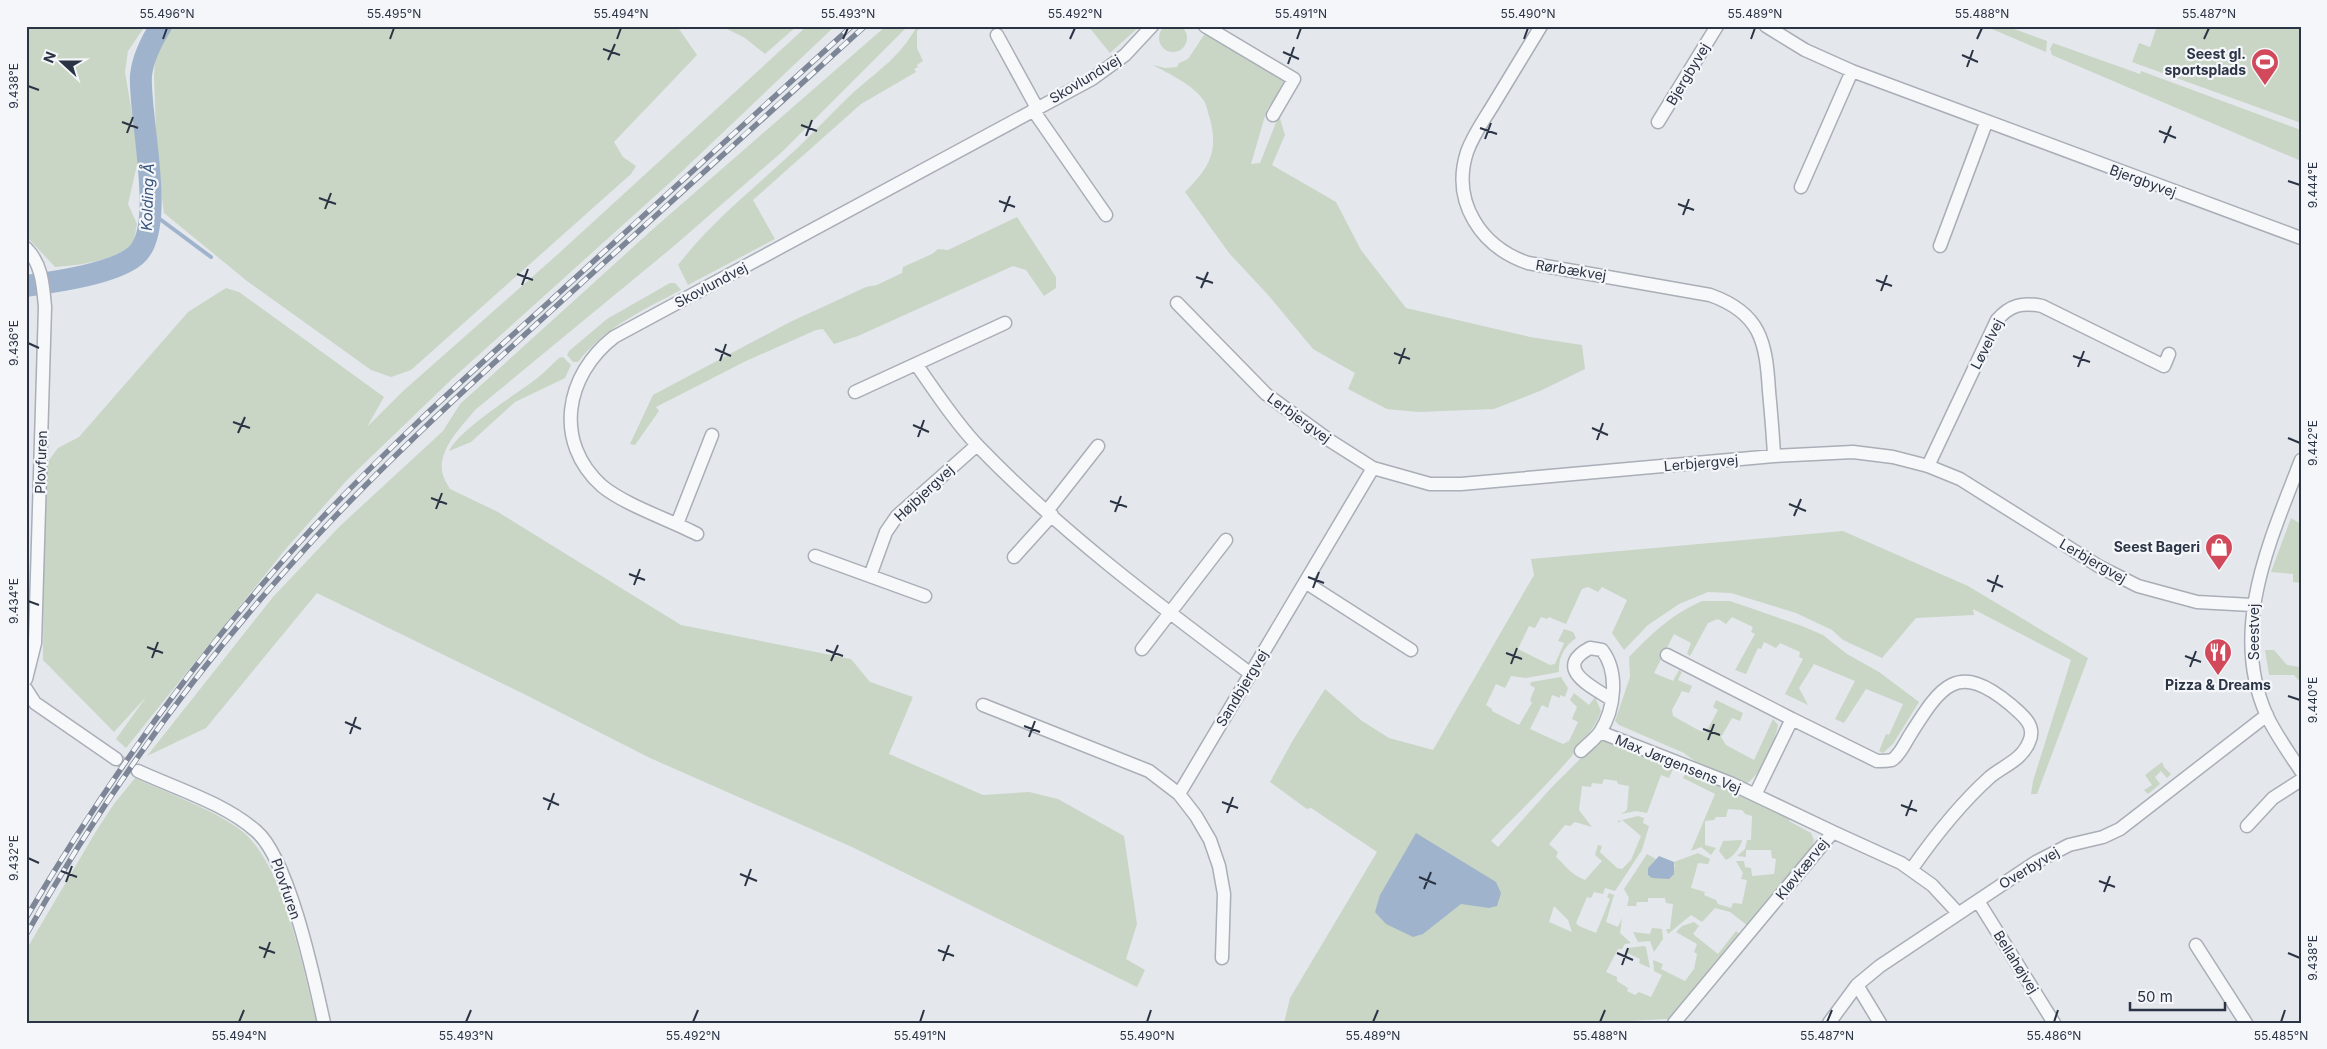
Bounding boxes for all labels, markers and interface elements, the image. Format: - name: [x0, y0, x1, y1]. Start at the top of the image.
- text: 55.496°N: [140, 6, 194, 21]
- text: 55.495°N: [367, 6, 421, 21]
- text: 55.494°N: [594, 6, 648, 21]
- text: 55.493°N: [821, 6, 875, 21]
- text: 55.492°N: [1048, 6, 1102, 21]
- text: 55.491°N: [1275, 6, 1327, 21]
- text: 55.490°N: [1501, 6, 1556, 21]
- text: 55.489°N: [1728, 6, 1782, 21]
- text: 55.488°N: [1955, 6, 2009, 21]
- text: 55.487°N: [2182, 6, 2236, 21]
- north arrow: [38, 38, 88, 88]
- street label: Bjergbyvej: [1662, 40, 1713, 108]
- place label: Seest gl. sportsplads: [2164, 45, 2246, 78]
- sports icon: Seest gl. sportsplads: [2250, 47, 2280, 86]
- text: N: [40, 49, 59, 65]
- street label: Skovlundvej: [1046, 51, 1123, 106]
- text: 9.438°E: [6, 63, 21, 109]
- street label: Bjergbyvej: [2108, 161, 2179, 200]
- text: 9.444°E: [2305, 162, 2320, 208]
- water label: Kolding Å: [137, 163, 158, 231]
- street label: Rørbækvej: [1535, 256, 1608, 283]
- street label: Skovlundvej: [671, 258, 750, 311]
- street label: Løvelvej: [1967, 316, 2006, 372]
- text: 9.436°E: [6, 320, 21, 366]
- street label: Lerbjergvej: [1264, 389, 1334, 446]
- text: 9.442°E: [2305, 420, 2320, 466]
- street label: Plovfuren: [31, 430, 50, 494]
- street label: Lerbjergvej: [1663, 451, 1739, 474]
- street label: Højbjergvej: [890, 461, 957, 524]
- shop icon: Seest Bageri: [2204, 532, 2234, 571]
- street label: Lerbjergvej: [2057, 535, 2130, 587]
- place label: Seest Bageri: [2114, 538, 2200, 555]
- text: 9.434°E: [6, 578, 21, 624]
- street label: Seestvej: [2245, 604, 2262, 660]
- restaurant icon: Pizza & Dreams: [2203, 637, 2233, 676]
- street label: Sandbjergvej: [1212, 646, 1271, 729]
- place label: Pizza & Dreams: [2165, 676, 2271, 693]
- text: 9.440°E: [2305, 677, 2320, 723]
- street label: Max Jørgensens Vej: [1613, 731, 1744, 797]
- text: 9.432°E: [6, 835, 21, 881]
- street label: Kløvkærvej: [1772, 835, 1832, 903]
- street label: Overbyvej: [1996, 843, 2062, 892]
- street label: Plovfuren: [268, 856, 305, 922]
- street label: Bellahøjvej: [1990, 927, 2042, 996]
- text: 9.438°E: [2305, 935, 2320, 981]
- scale bar: [2130, 979, 2224, 1011]
- text: 50 m: [2137, 987, 2173, 1006]
- text: 55.494°N: [212, 1028, 266, 1043]
- text: 55.493°N: [439, 1028, 493, 1043]
- text: 55.492°N: [666, 1028, 720, 1043]
- text: 55.491°N: [894, 1028, 946, 1043]
- text: 55.490°N: [1120, 1028, 1175, 1043]
- text: 55.489°N: [1346, 1028, 1400, 1043]
- text: 55.488°N: [1573, 1028, 1627, 1043]
- text: 55.487°N: [1800, 1028, 1854, 1043]
- text: 55.486°N: [2027, 1028, 2081, 1043]
- text: 55.485°N: [2254, 1028, 2308, 1043]

